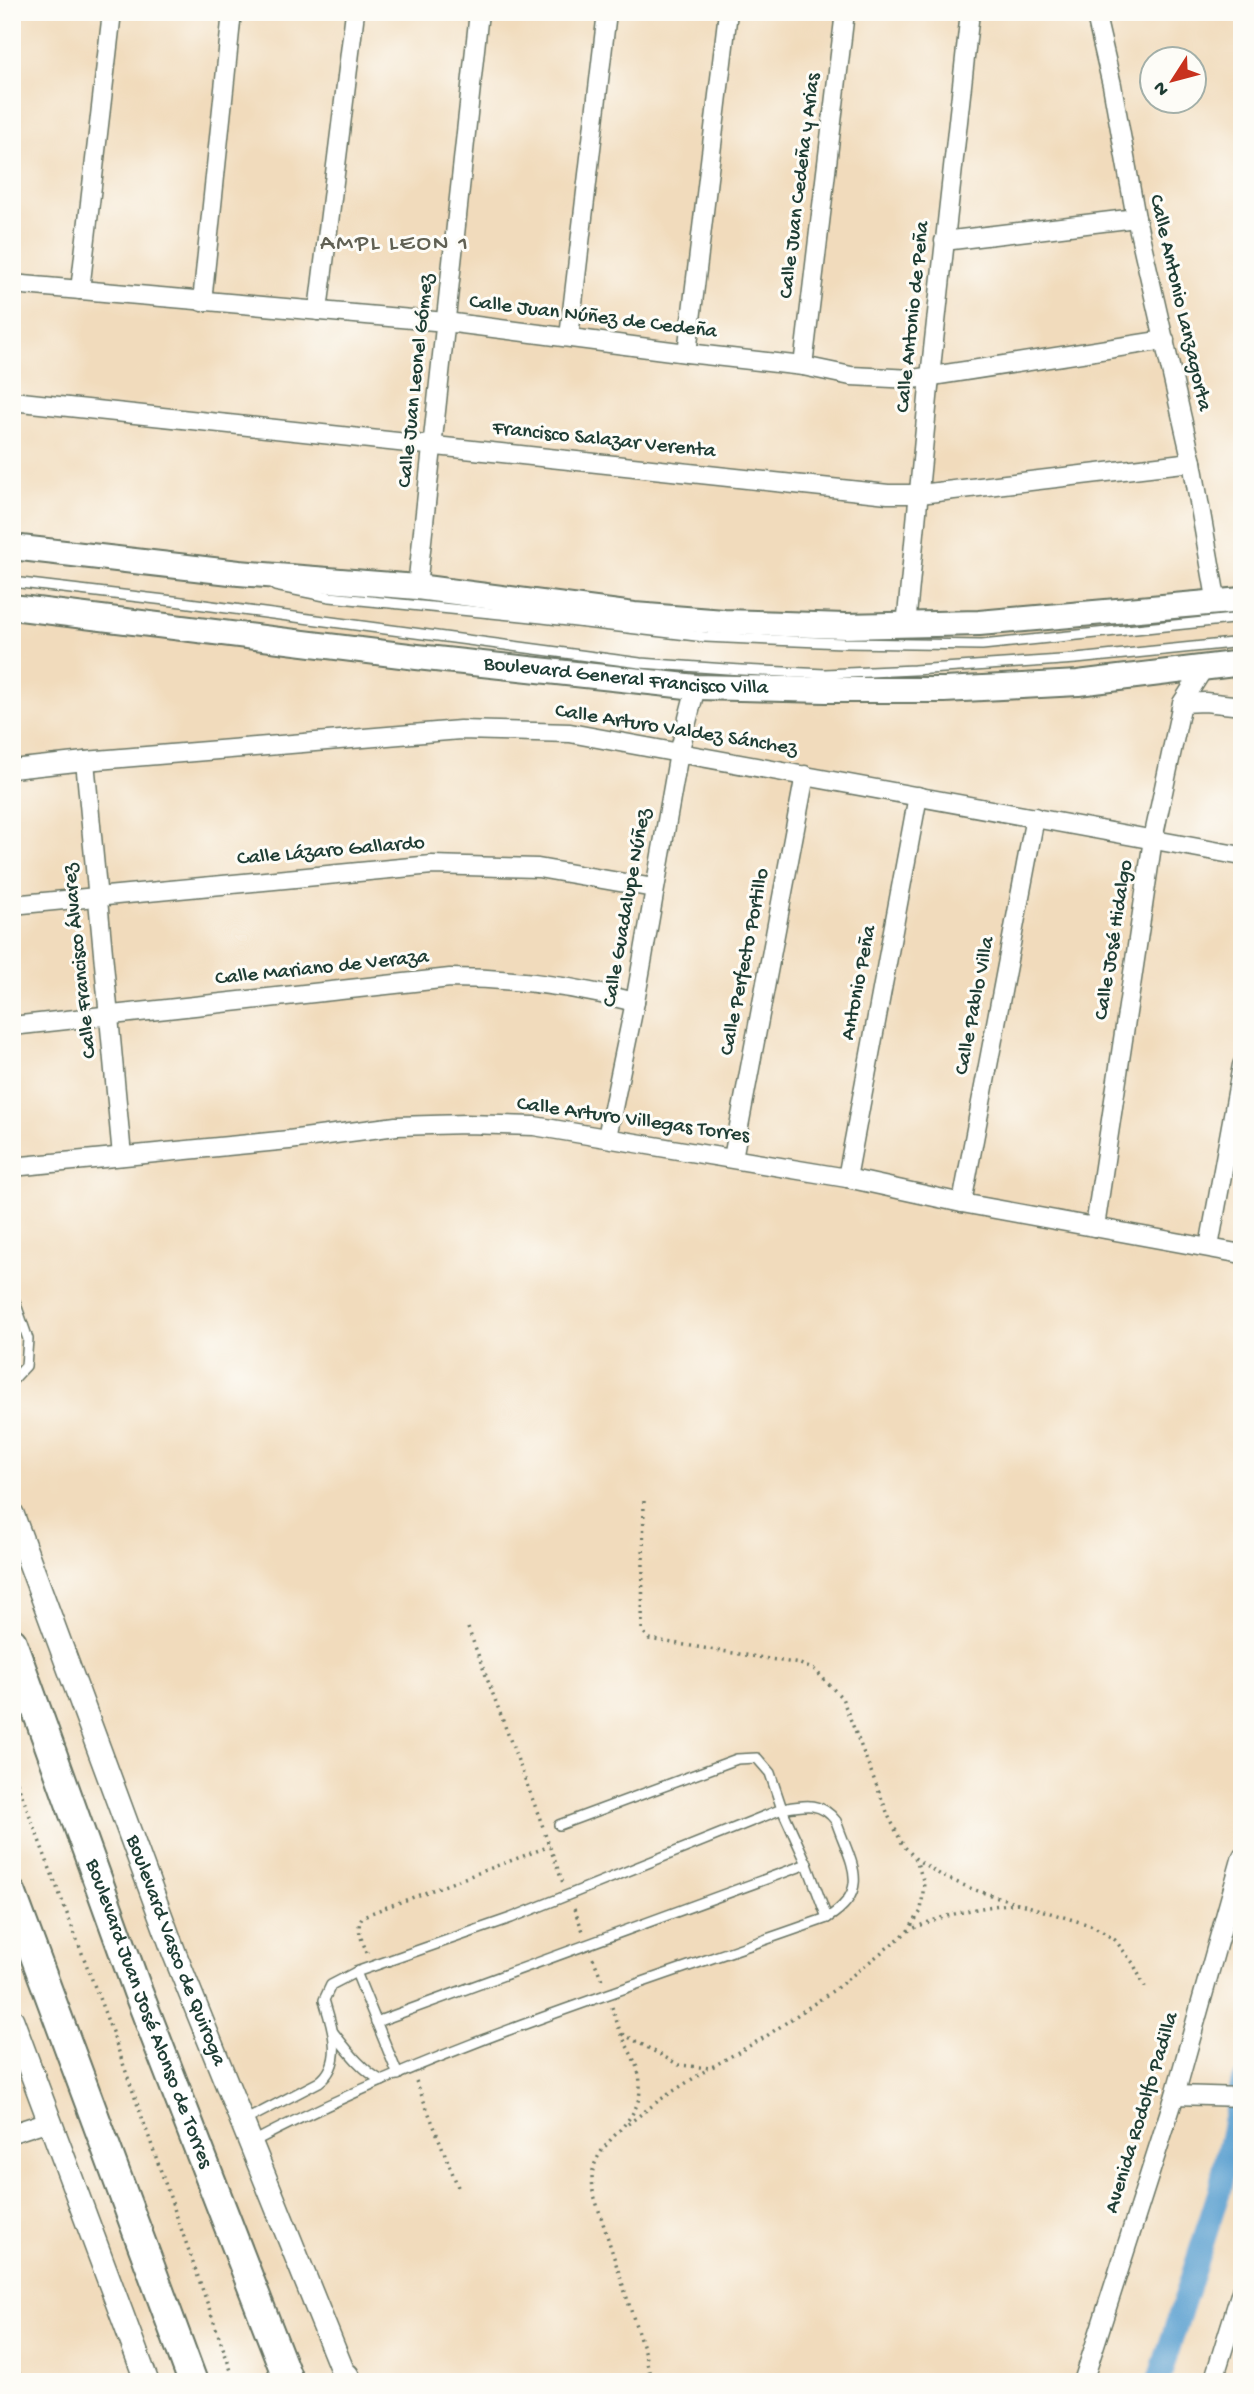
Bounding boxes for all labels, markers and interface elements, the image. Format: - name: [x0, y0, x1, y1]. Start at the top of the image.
- north arrow: [1138, 46, 1208, 116]
- street label: Calle Juan Cedeña y Arias: [775, 71, 827, 300]
- text: N: [1149, 76, 1175, 100]
- street label: Calle Antonio Lanzagorta: [1142, 192, 1216, 415]
- street label: Calle Antonio de Peña: [892, 219, 937, 414]
- district label: AMPL LEON 1: [320, 230, 470, 259]
- street label: Calle Juan Leonel Gómez: [393, 272, 441, 489]
- street label: Calle Juan Núñez de Cedeña: [468, 290, 720, 346]
- street label: Francisco Salazar Verenta: [490, 417, 718, 465]
- street label: Boulevard General Francisco Villa: [481, 652, 770, 701]
- street label: Calle Arturo Valdez Sánchez: [553, 699, 800, 763]
- street label: Calle Guadalupe Núñez: [598, 806, 658, 1009]
- street label: Calle Lázaro Gallardo: [236, 831, 426, 873]
- street label: Calle José Hidalgo: [1090, 858, 1140, 1022]
- street label: Calle Francisco Álvarez: [57, 862, 104, 1060]
- street label: Calle Perfecto Portillo: [716, 866, 776, 1058]
- street label: Antonio Peña: [837, 922, 884, 1042]
- street label: Calle Pablo Villa: [950, 934, 1002, 1077]
- street label: Calle Mariano de Veraza: [214, 945, 431, 993]
- street label: Calle Arturo Villegas Torres: [515, 1092, 752, 1150]
- street label: Boulevard Vasco de Quiroga: [119, 1831, 231, 2071]
- street label: Boulevard Juan José Alonso de Torres: [78, 1855, 218, 2173]
- street label: Avenida Rodolfo Padilla: [1100, 2008, 1186, 2217]

